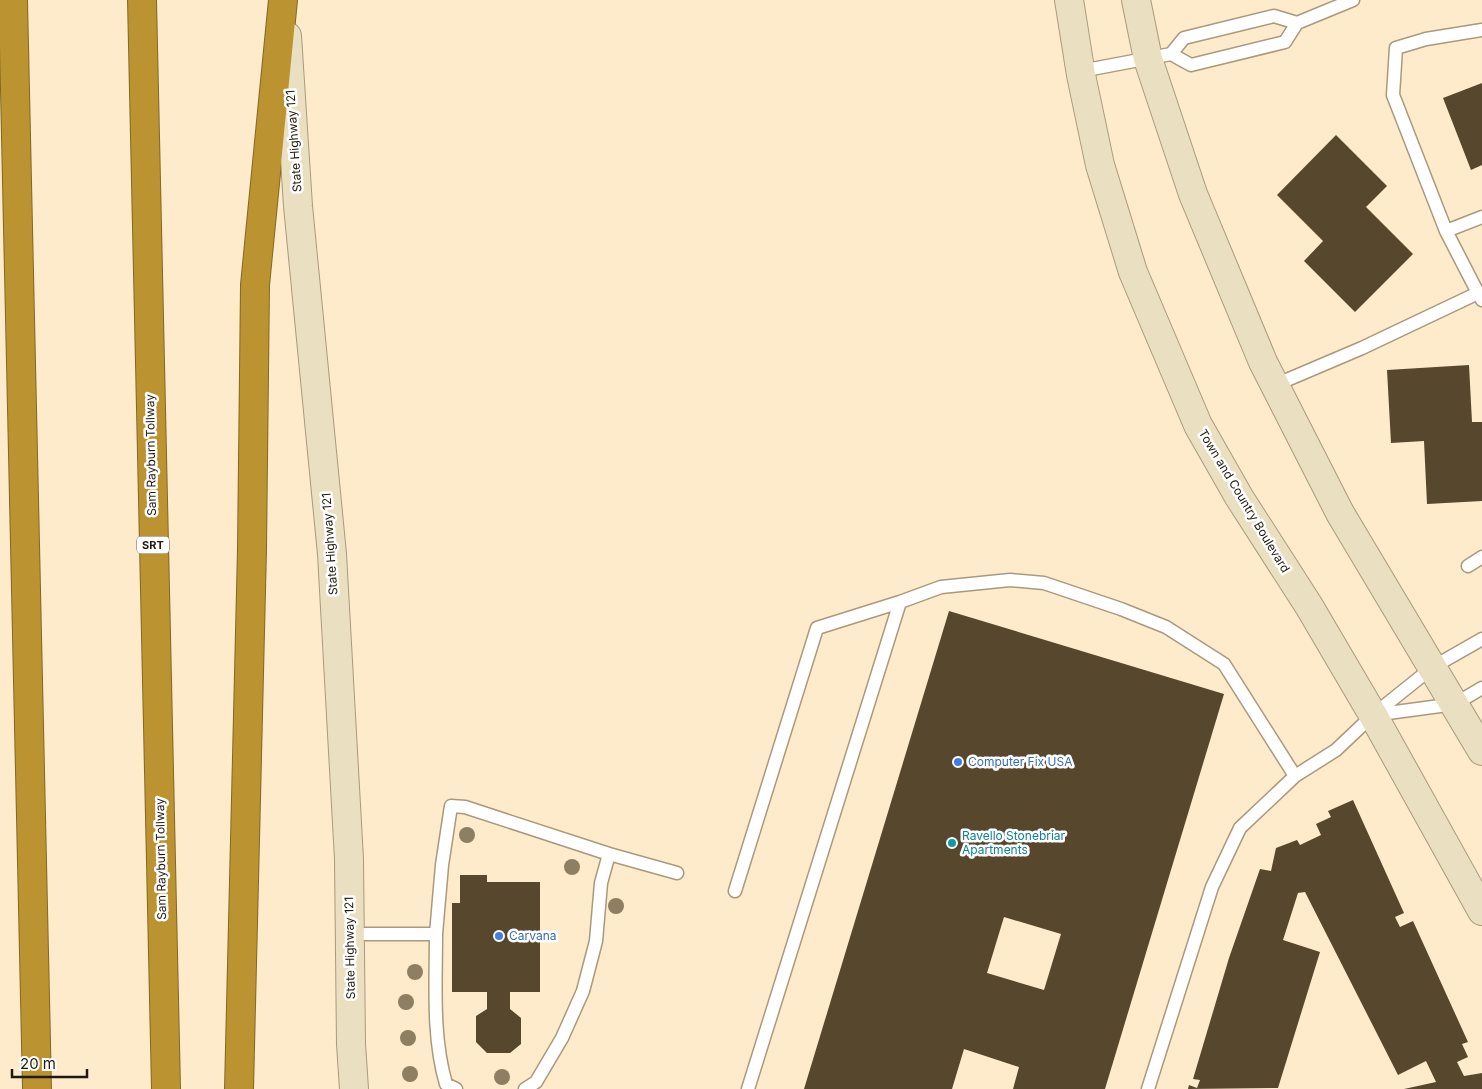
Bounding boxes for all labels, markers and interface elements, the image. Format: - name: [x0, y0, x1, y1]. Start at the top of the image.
- street label: State Highway 121: [282, 89, 305, 193]
- street label: Sam Rayburn Tollway: [142, 394, 159, 516]
- street label: Town and Country Boulevard: [1196, 426, 1293, 575]
- street label: State Highway 121: [318, 492, 341, 596]
- road number: SRT: [137, 536, 169, 554]
- place label: Computer Fix USA: [968, 754, 1072, 769]
- marker: Computer Fix USA: [952, 756, 964, 768]
- street label: Sam Rayburn Tollway: [152, 798, 169, 920]
- place label: Ravello Stonebriar Apartments: [962, 828, 1066, 857]
- marker: Ravello Stonebriar Apartments: [946, 837, 958, 849]
- street label: State Highway 121: [341, 897, 358, 999]
- place label: Carvana: [509, 928, 556, 943]
- marker: Carvana: [493, 930, 505, 942]
- scale bar: [12, 1046, 88, 1078]
- text: 20 m: [20, 1054, 56, 1073]

